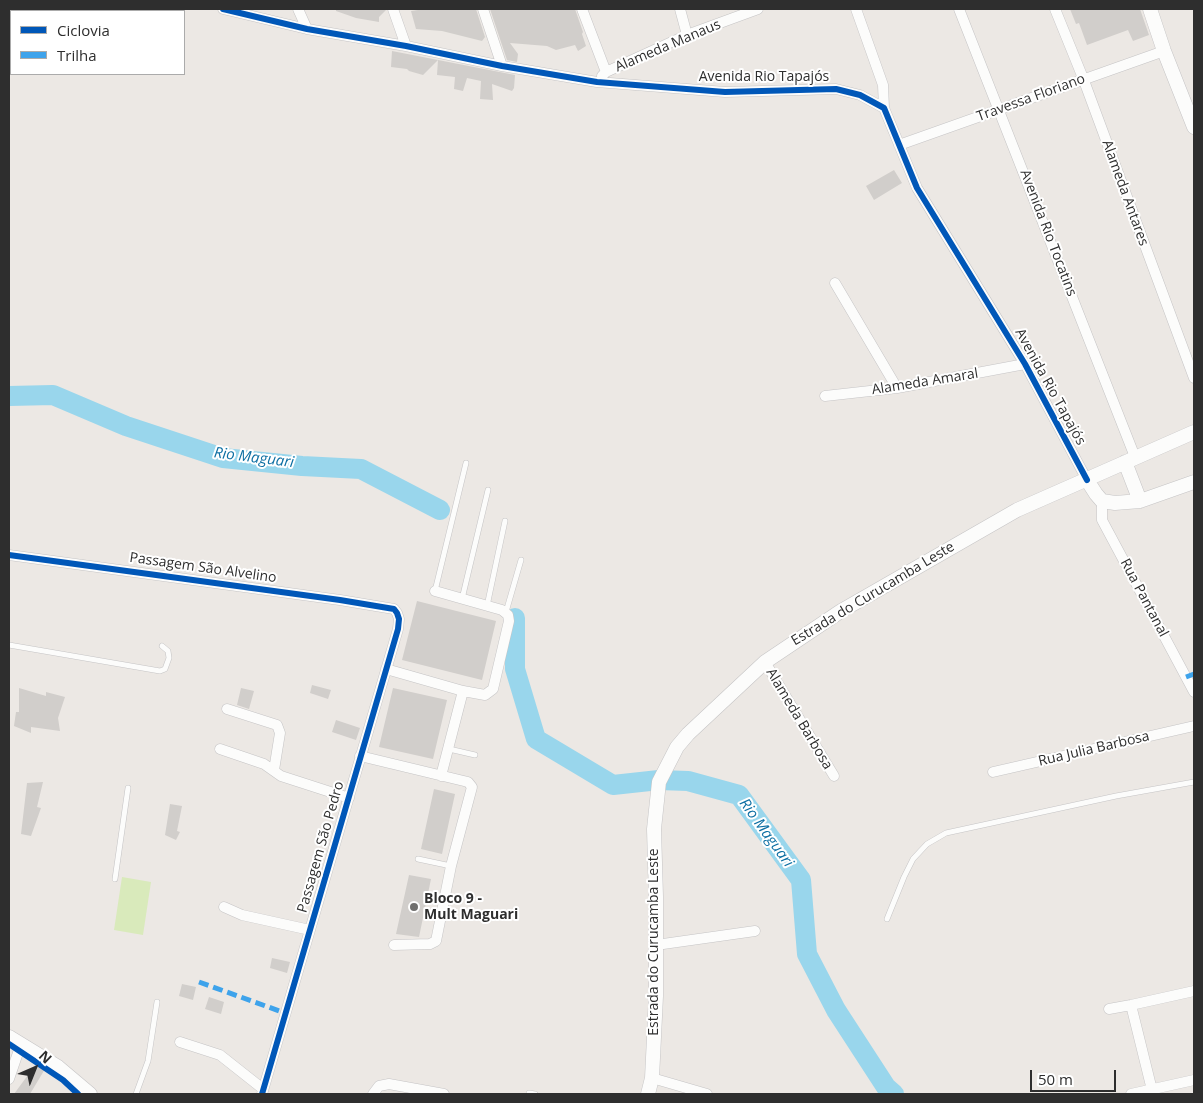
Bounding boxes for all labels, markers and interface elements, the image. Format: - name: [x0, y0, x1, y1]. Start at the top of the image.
- legend: [10, 10, 185, 75]
- street label: Alameda Manaus: [613, 16, 723, 76]
- text: Ciclovia: [57, 20, 110, 40]
- text: Trilha: [57, 45, 97, 65]
- street label: Avenida Rio Tapajós: [699, 69, 829, 85]
- street label: Travessa Floriano: [975, 71, 1087, 125]
- street label: Alameda Antares: [1098, 138, 1152, 248]
- street label: Avenida Rio Tocatins: [1016, 167, 1080, 299]
- street label: Avenida Rio Tapajós: [1011, 326, 1089, 448]
- street label: Alameda Amaral: [871, 365, 979, 399]
- water label: Rio Maguari: [213, 444, 295, 472]
- street label: Estrada do Curucamba Leste: [788, 539, 958, 649]
- street label: Passagem São Alvelino: [128, 549, 278, 587]
- street label: Rua Pantanal: [1116, 556, 1172, 640]
- street label: Alameda Barbosa: [762, 665, 836, 773]
- street label: Rua Julia Barbosa: [1037, 728, 1151, 770]
- street label: Passagem São Pedro: [294, 779, 348, 915]
- water label: Rio Maguari: [735, 795, 797, 871]
- street label: Estrada do Curucamba Leste: [646, 848, 662, 1036]
- place label: Bloco 9 - Mult Maguari: [424, 891, 518, 924]
- marker: Bloco 9 - Mult Maguari: [408, 901, 420, 913]
- north arrow: [10, 1043, 60, 1093]
- text: N: [35, 1046, 56, 1068]
- scale bar: [1033, 1060, 1119, 1092]
- text: 50 m: [1038, 1069, 1073, 1089]

